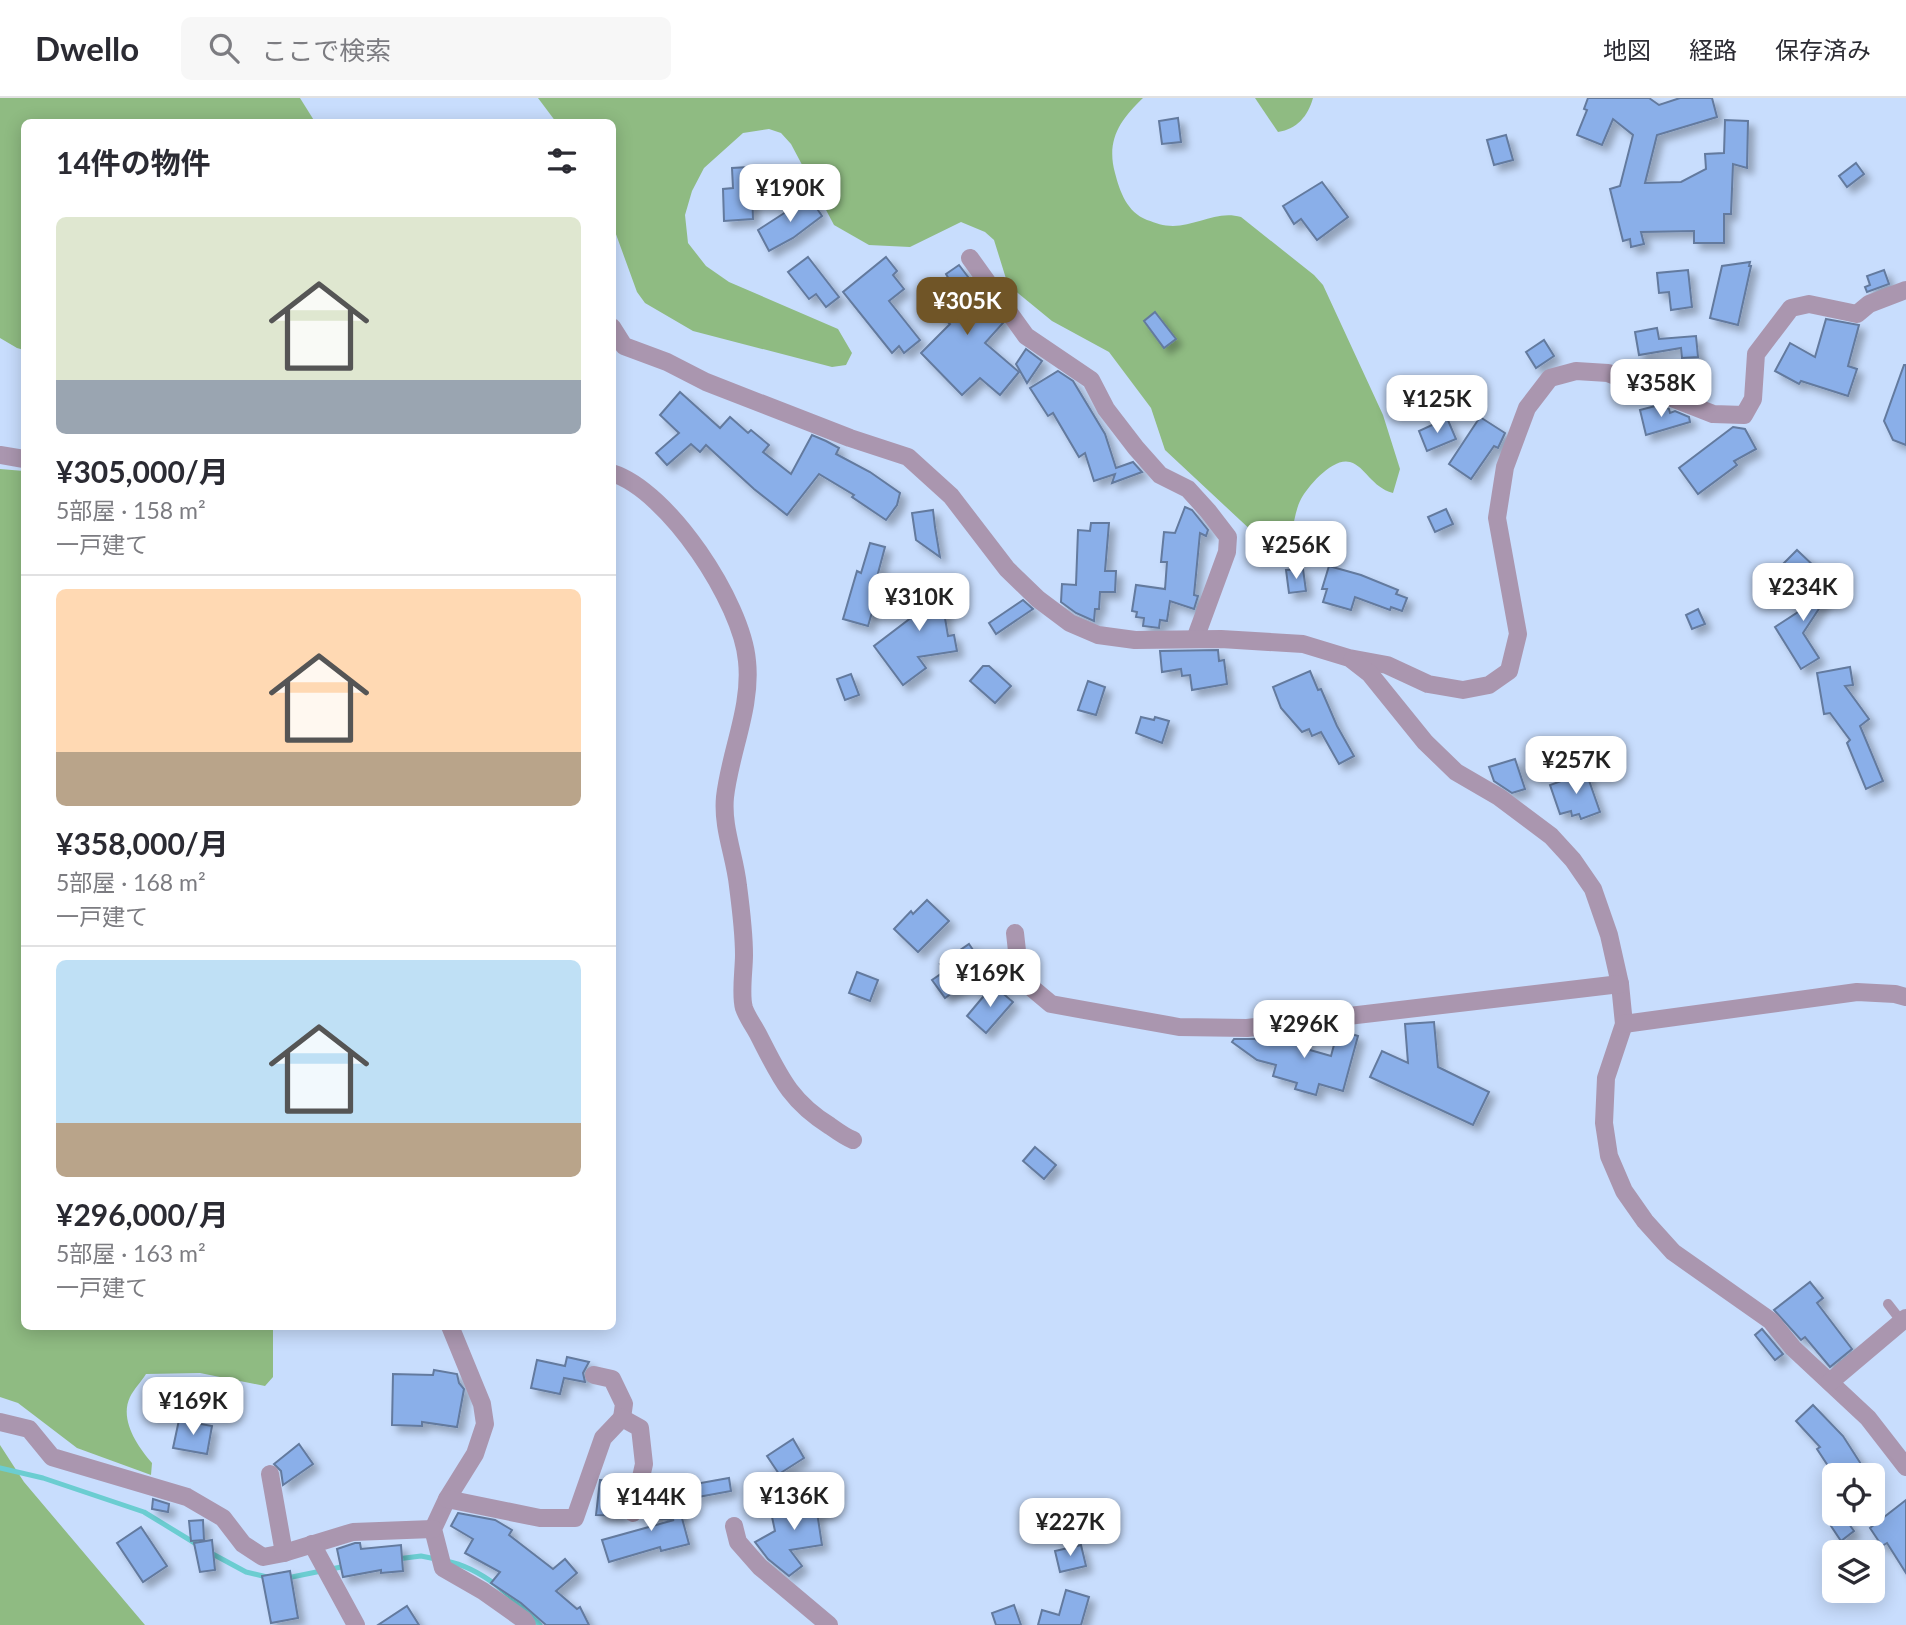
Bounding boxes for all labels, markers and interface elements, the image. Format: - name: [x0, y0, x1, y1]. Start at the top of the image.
- search box: [181, 17, 671, 80]
- text: Dwello: [35, 28, 139, 68]
- icon: search: [205, 29, 243, 67]
- text: ここで検索: [261, 34, 391, 66]
- text: 地図: [1603, 35, 1651, 64]
- text: 経路: [1689, 35, 1737, 64]
- text: 保存済み: [1775, 35, 1871, 64]
- icon: filters: [543, 142, 581, 180]
- text: 14件の物件: [56, 144, 211, 180]
- pin: ¥190K: [741, 164, 839, 224]
- text: ¥190K: [755, 173, 825, 201]
- icon: home: [256, 263, 382, 389]
- pin: ¥305K: [918, 278, 1016, 337]
- text: ¥305K: [932, 286, 1002, 314]
- pin: ¥358K: [1612, 360, 1710, 419]
- text: ¥358K: [1626, 368, 1696, 396]
- pin: ¥125K: [1388, 376, 1486, 435]
- text: ¥125K: [1402, 384, 1472, 412]
- text: ¥305,000/月: [56, 453, 229, 489]
- text: 5部屋 · 158 m²: [56, 496, 206, 524]
- pin: ¥256K: [1247, 522, 1345, 581]
- text: 一戸建て: [56, 530, 148, 558]
- text: ¥256K: [1261, 530, 1331, 558]
- pin: ¥234K: [1754, 564, 1852, 623]
- text: ¥234K: [1768, 572, 1838, 600]
- pin: ¥310K: [870, 574, 968, 633]
- text: ¥310K: [884, 582, 954, 610]
- icon: home: [256, 635, 382, 761]
- pin: ¥257K: [1527, 736, 1625, 796]
- text: ¥257K: [1541, 745, 1611, 773]
- text: ¥358,000/月: [56, 825, 229, 861]
- text: 5部屋 · 168 m²: [56, 868, 206, 896]
- text: 一戸建て: [56, 902, 148, 930]
- pin: ¥169K: [941, 950, 1039, 1009]
- text: ¥169K: [955, 958, 1025, 986]
- pin: ¥296K: [1255, 1000, 1353, 1060]
- icon: home: [256, 1006, 382, 1132]
- text: ¥296K: [1269, 1009, 1339, 1037]
- text: ¥296,000/月: [56, 1196, 229, 1232]
- text: 5部屋 · 163 m²: [56, 1239, 206, 1267]
- text: 一戸建て: [56, 1273, 148, 1301]
- pin: ¥169K: [144, 1378, 242, 1437]
- text: ¥169K: [158, 1386, 228, 1414]
- map controls: [1822, 1463, 1885, 1603]
- button: locate: [1822, 1463, 1885, 1526]
- pin: ¥136K: [745, 1472, 843, 1532]
- pin: ¥144K: [602, 1474, 700, 1533]
- text: ¥136K: [759, 1481, 829, 1509]
- text: ¥144K: [616, 1482, 686, 1510]
- pin: ¥227K: [1021, 1498, 1119, 1558]
- text: ¥227K: [1035, 1507, 1105, 1535]
- button: layers: [1822, 1540, 1885, 1603]

